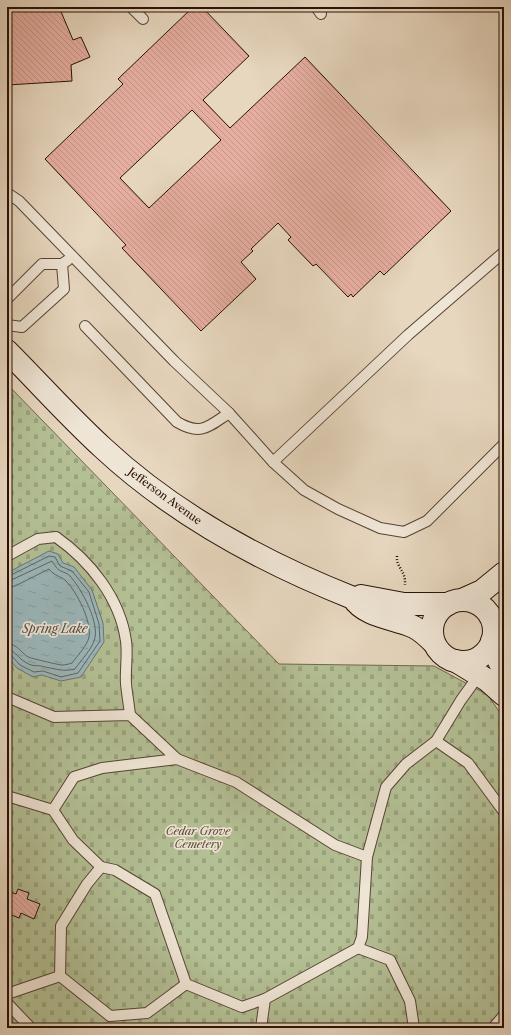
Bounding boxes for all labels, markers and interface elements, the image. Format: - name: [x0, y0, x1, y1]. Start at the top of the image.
- street label: Jefferson Avenue: [124, 463, 205, 528]
- water label: Spring Lake: [21, 621, 89, 636]
- park label: Cedar Grove Cemetery: [166, 824, 231, 851]

